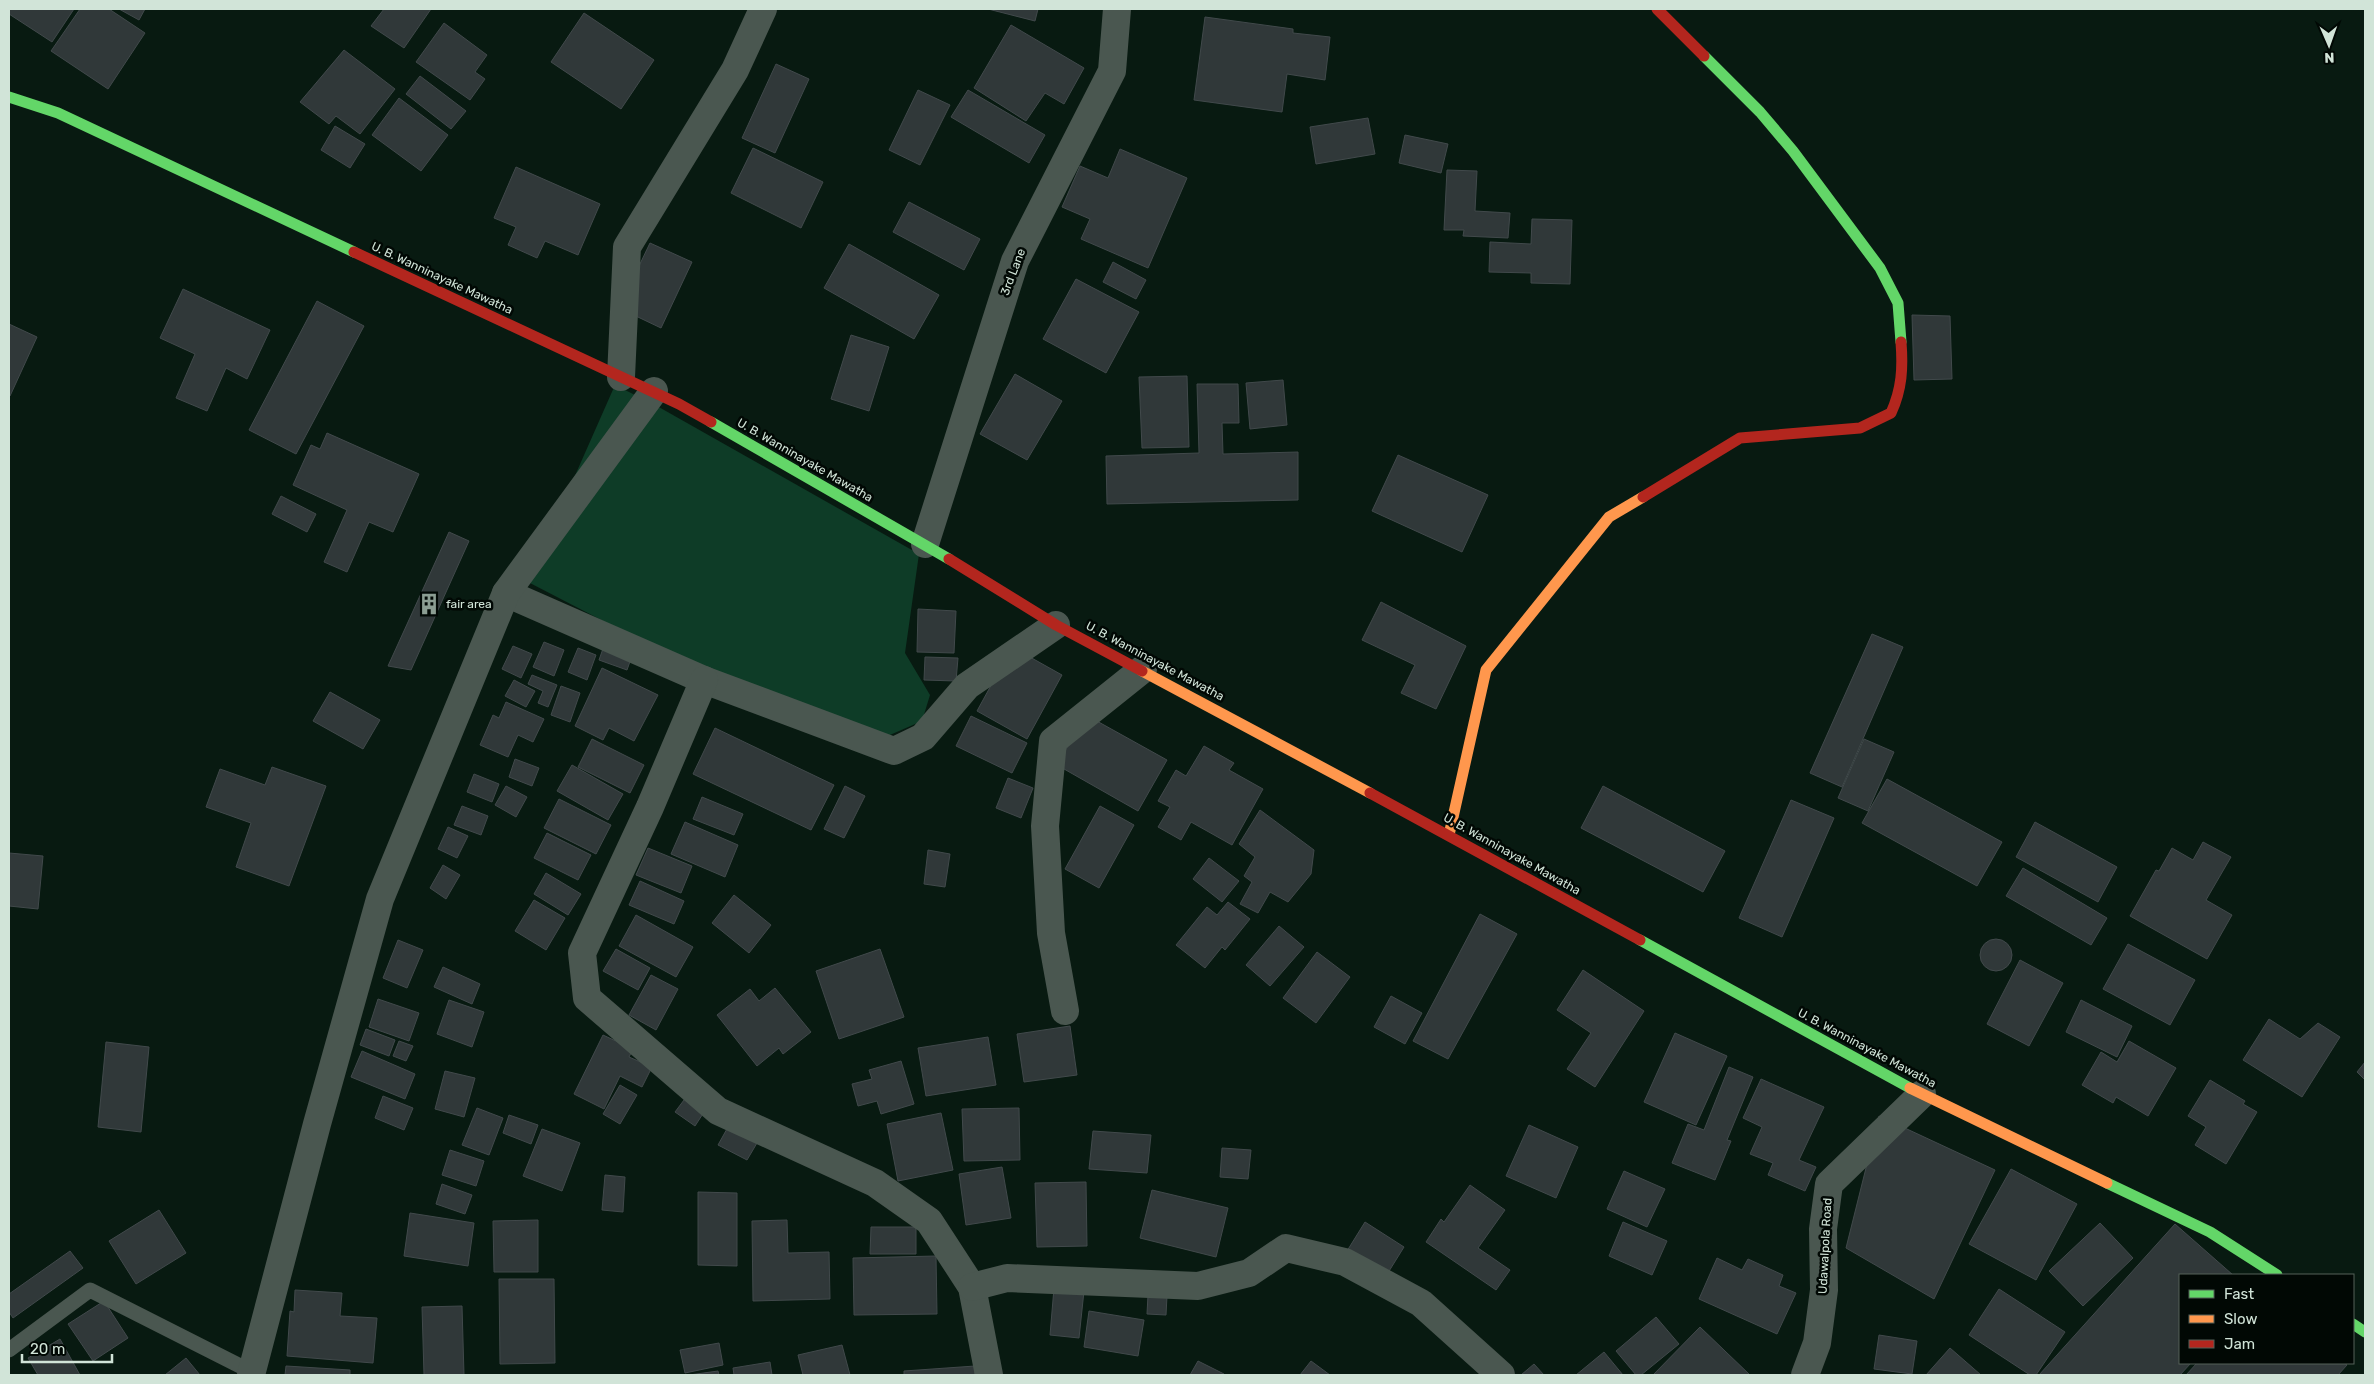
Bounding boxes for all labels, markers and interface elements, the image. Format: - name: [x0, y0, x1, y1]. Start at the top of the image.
- north arrow: [2304, 20, 2354, 70]
- text: N: [2324, 49, 2335, 66]
- street label: U. B. Wanninayake Mawatha: [369, 239, 515, 317]
- street label: 3rd Lane: [998, 246, 1028, 297]
- street label: U. B. Wanninayake Mawatha: [735, 415, 875, 505]
- building icon: fair area: [416, 591, 442, 617]
- place label: fair area: [446, 597, 492, 611]
- street label: U. B. Wanninayake Mawatha: [1084, 619, 1226, 703]
- street label: U. B. Wanninayake Mawatha: [1441, 810, 1583, 898]
- street label: U. B. Wanninayake Mawatha: [1796, 1006, 1938, 1090]
- street label: Udawalpola Road: [1815, 1198, 1835, 1294]
- legend: [2179, 1274, 2354, 1364]
- text: Fast: [2224, 1285, 2254, 1303]
- text: Slow: [2224, 1310, 2257, 1328]
- scale bar: [22, 1332, 112, 1364]
- text: Jam: [2224, 1335, 2255, 1353]
- text: 20 m: [30, 1340, 65, 1358]

